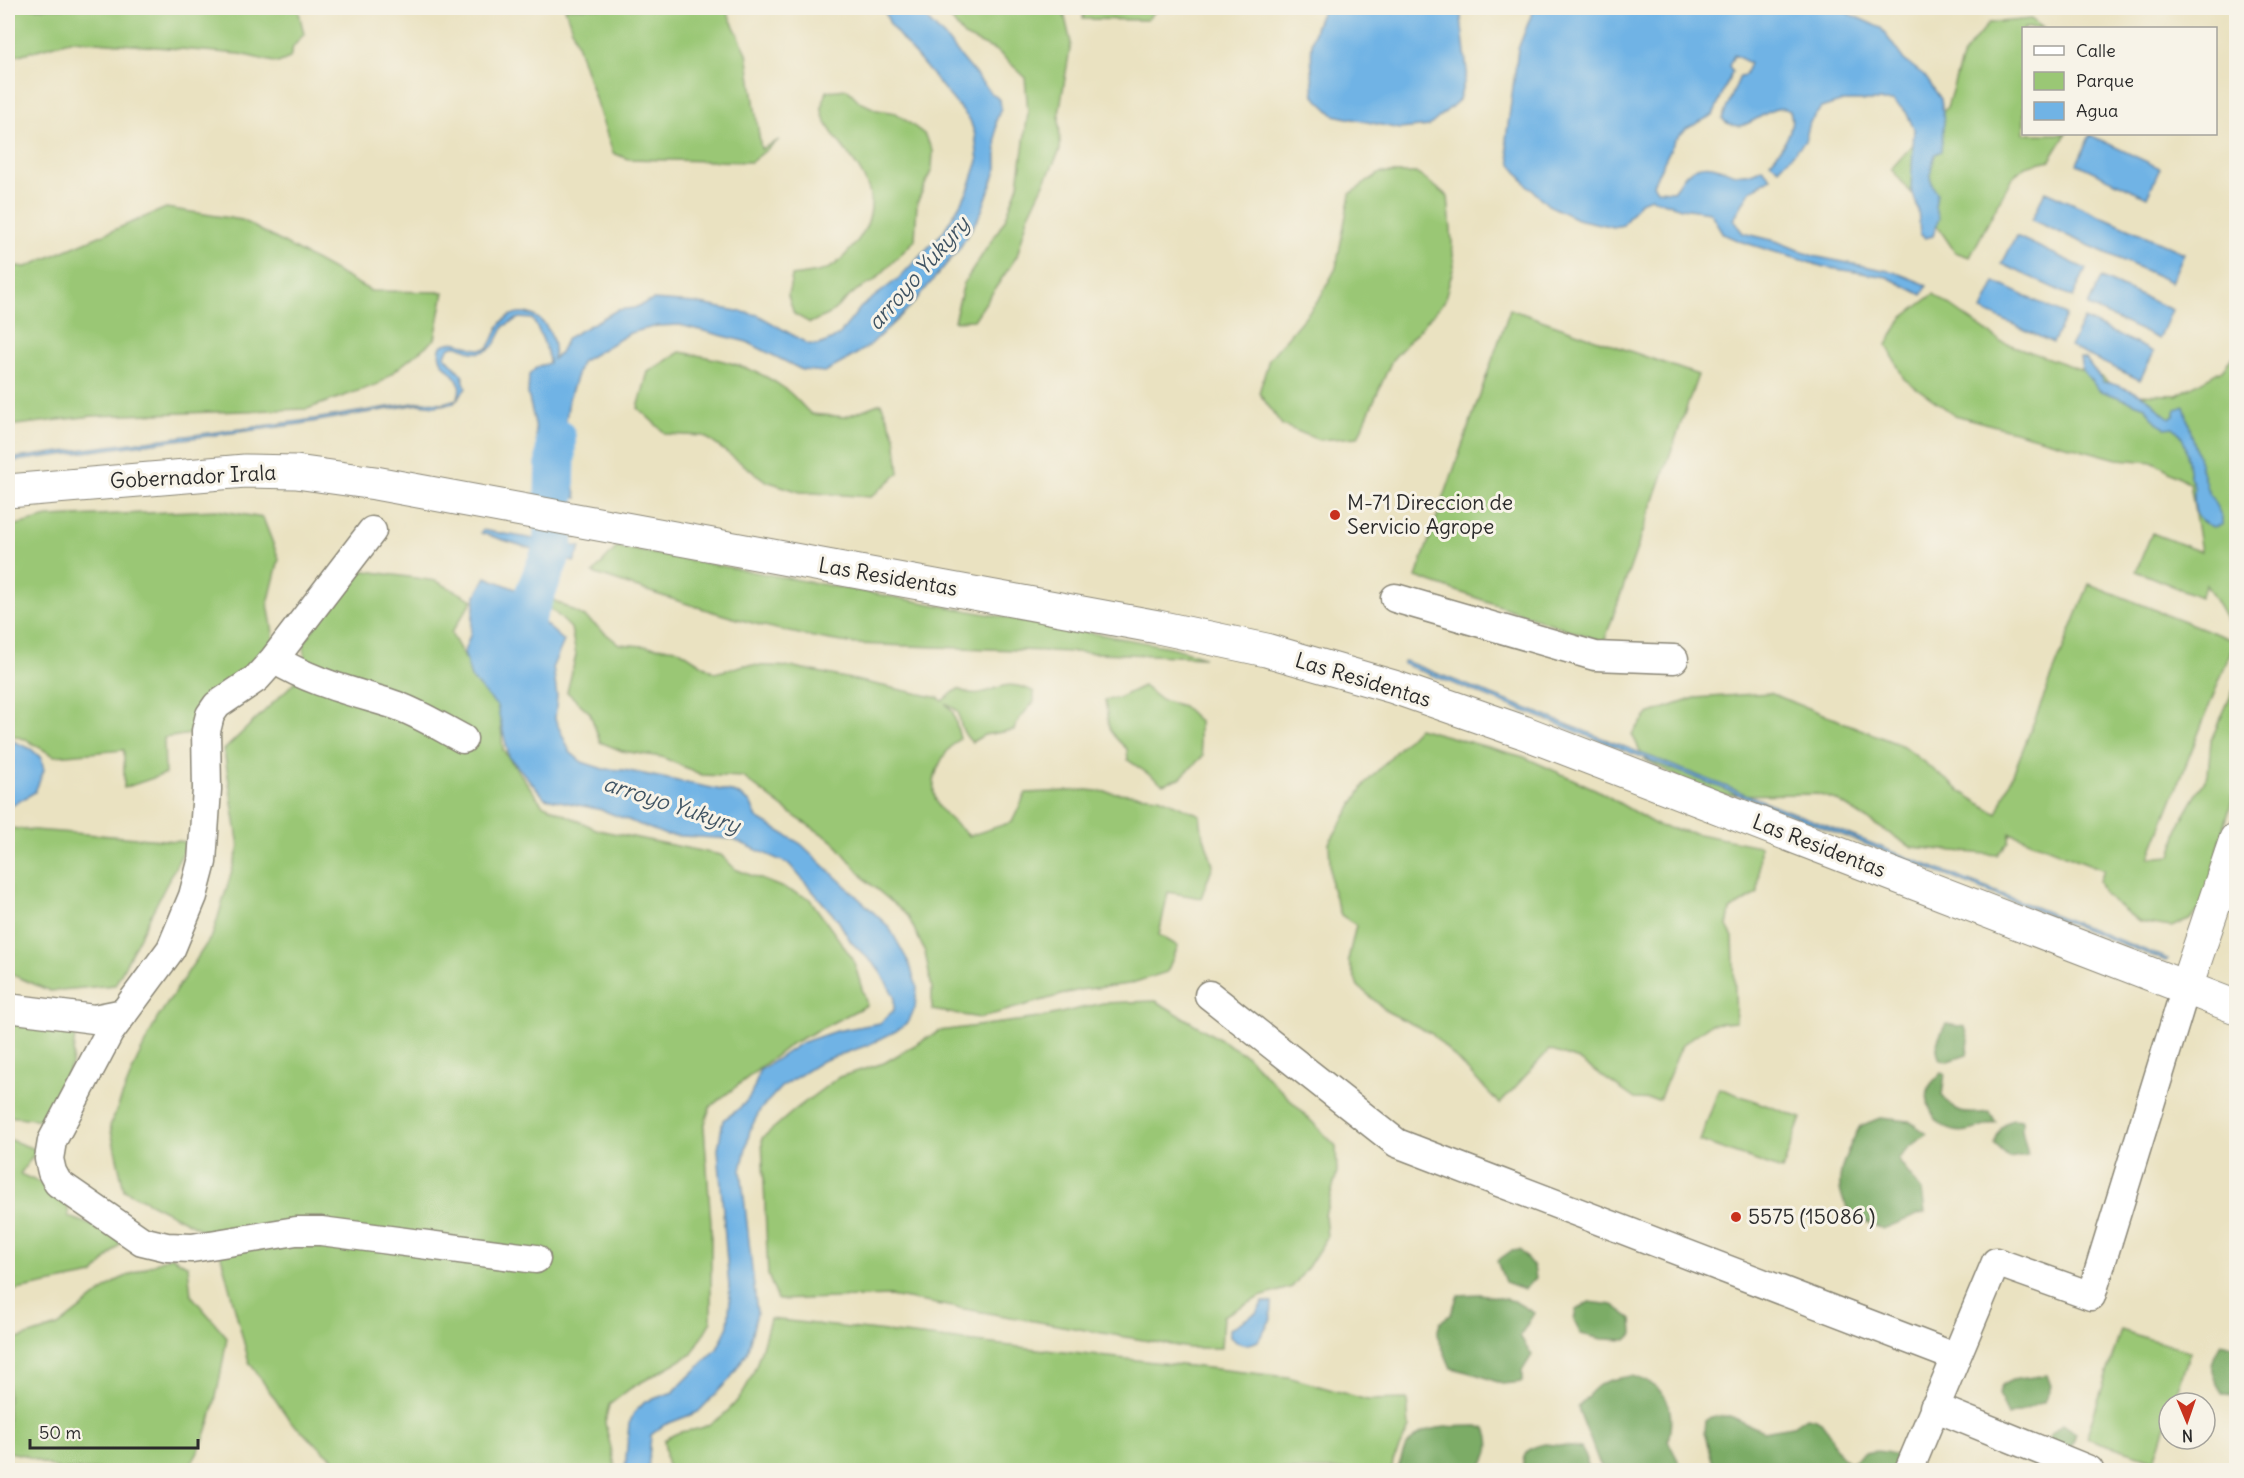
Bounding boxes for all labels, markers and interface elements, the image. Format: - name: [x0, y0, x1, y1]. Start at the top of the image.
- legend: [2022, 27, 2217, 135]
- text: Calle: [2076, 39, 2116, 62]
- text: Parque: [2076, 69, 2134, 92]
- text: Agua: [2076, 99, 2118, 122]
- water label: arroyo Yukyry: [861, 209, 976, 336]
- street label: Gobernador Irala: [109, 459, 277, 494]
- place label: M-71 Direccion de Servicio Agrope: [1347, 489, 1513, 540]
- marker: M-71 Direccion de Servicio Agrope: [1328, 508, 1342, 522]
- street label: Las Residentas: [817, 551, 960, 602]
- street label: Las Residentas: [1292, 646, 1434, 713]
- water label: arroyo Yukyry: [600, 769, 745, 840]
- street label: Las Residentas: [1749, 808, 1890, 883]
- place label: 5575 (15086 ): [1748, 1203, 1875, 1230]
- marker: 5575 (15086 ): [1729, 1210, 1743, 1224]
- north arrow: [2157, 1391, 2217, 1451]
- scale bar: [30, 1412, 198, 1450]
- text: 50 m: [39, 1421, 81, 1444]
- text: N: [2182, 1426, 2193, 1446]

